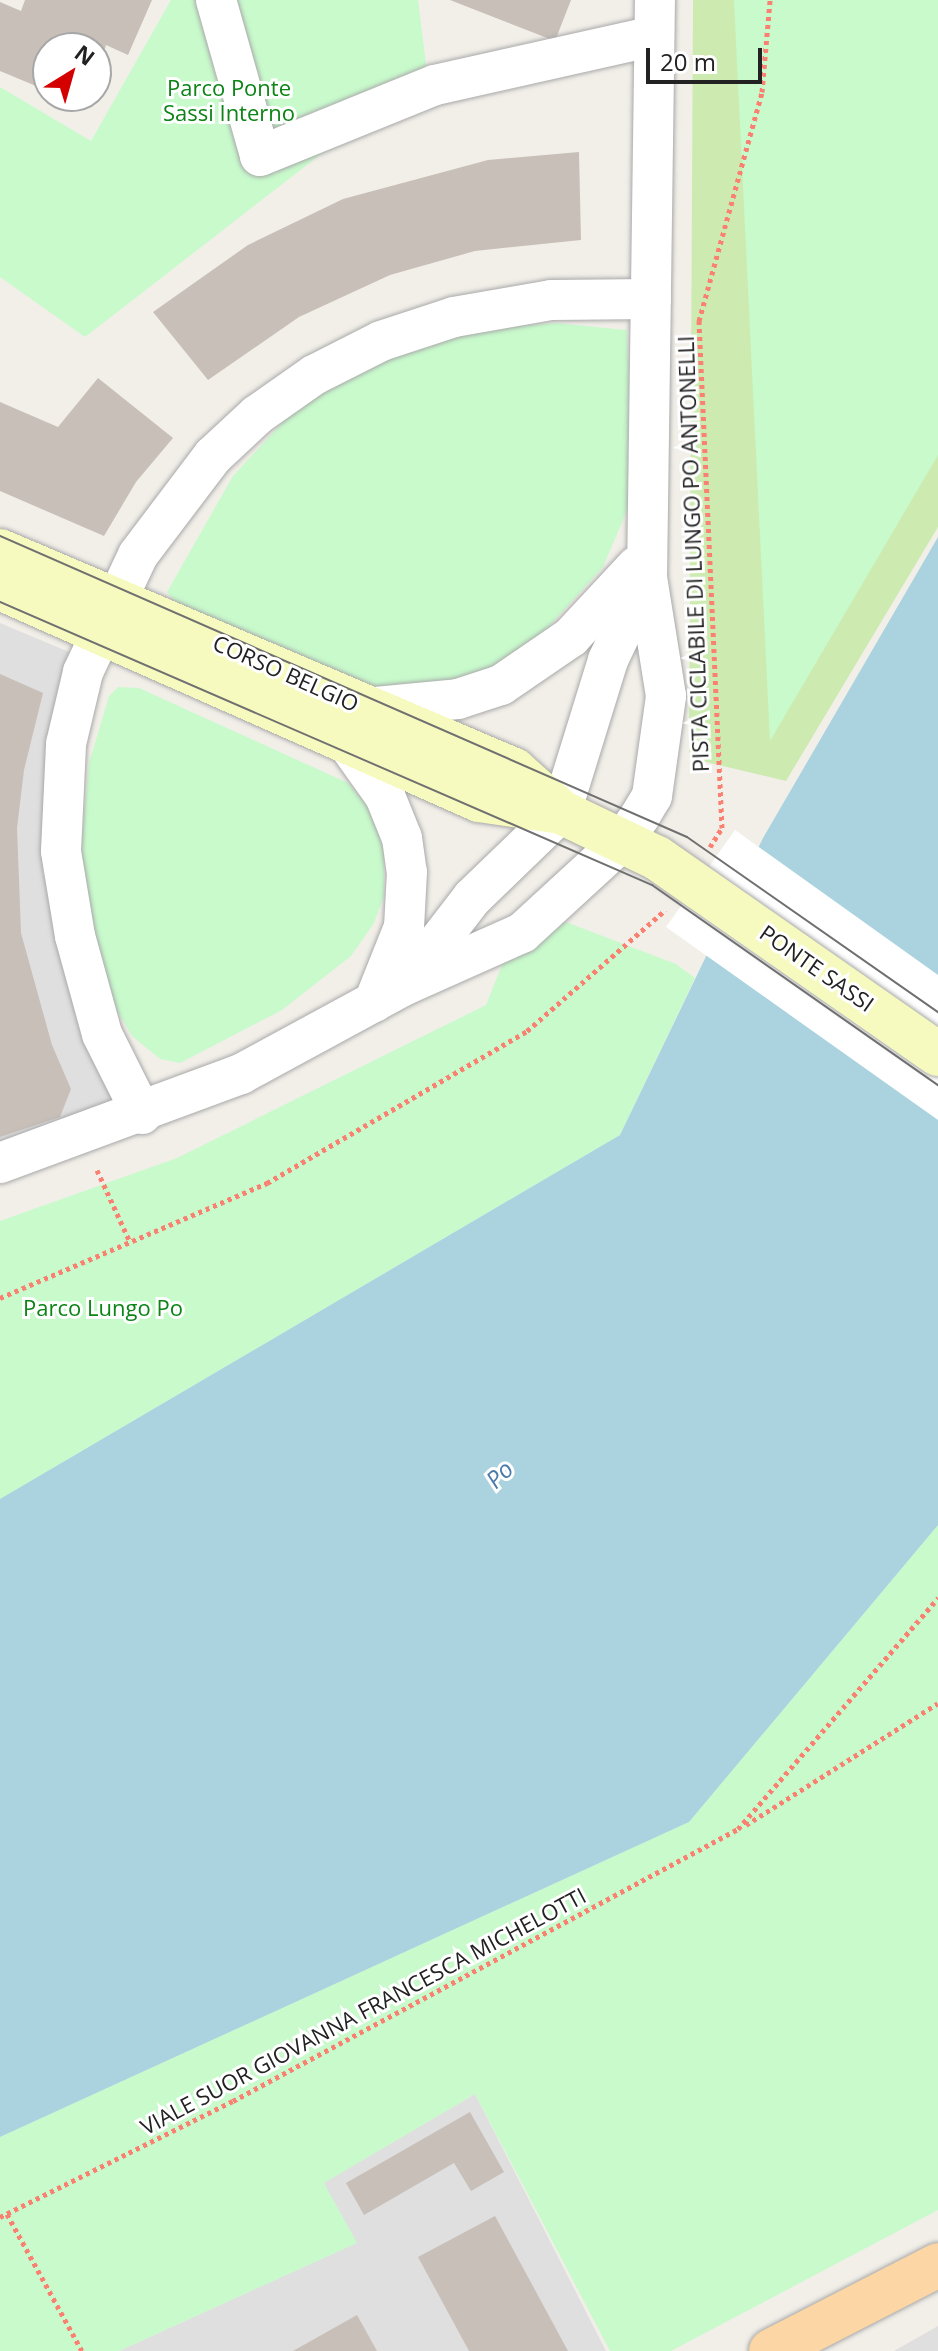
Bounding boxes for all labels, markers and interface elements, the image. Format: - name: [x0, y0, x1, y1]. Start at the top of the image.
- north arrow: [32, 32, 112, 112]
- scale bar: [650, 32, 766, 82]
- text: N: [69, 37, 101, 72]
- text: 20 m: [660, 45, 716, 78]
- park label: Parco Ponte Sassi Interno: [163, 74, 295, 126]
- street label: PISTA CICLABILE DI LUNGO PO ANTONELLI: [672, 335, 714, 773]
- street label: CORSO BELGIO: [209, 629, 363, 717]
- street label: PONTE SASSI: [755, 919, 879, 1017]
- park label: Parco Lungo Po: [23, 1295, 183, 1321]
- water label: Po: [479, 1454, 519, 1494]
- street label: VIALE SUOR GIOVANNA FRANCESCA MICHELOTTI: [136, 1882, 590, 2140]

